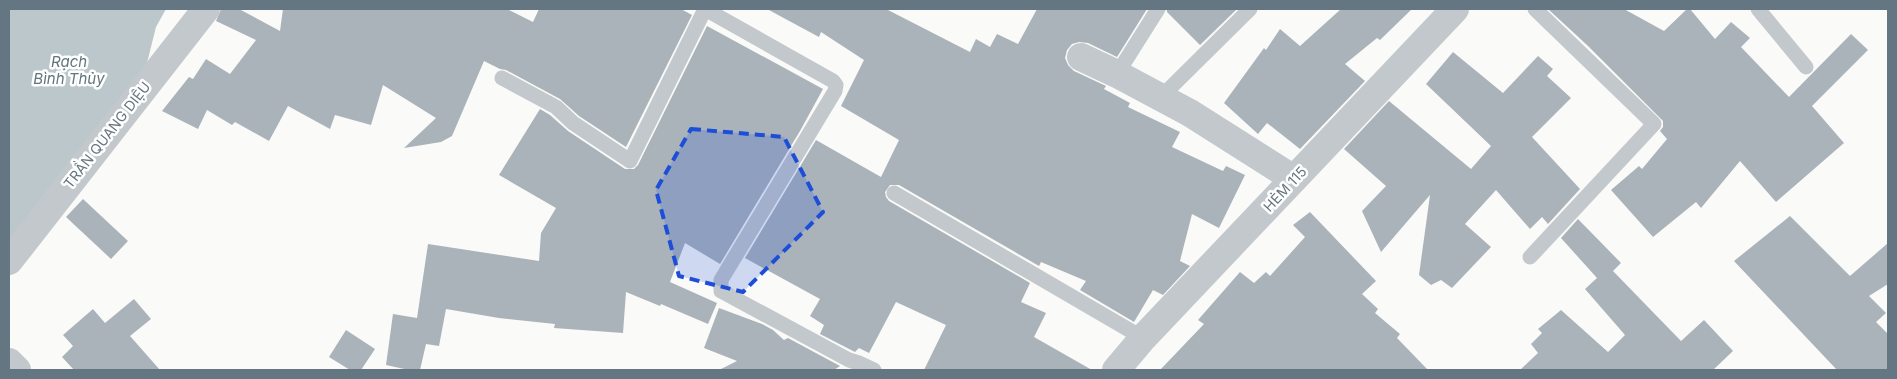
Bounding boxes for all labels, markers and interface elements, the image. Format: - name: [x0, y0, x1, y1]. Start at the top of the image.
- water label: Rạch Bình Thủy: [33, 52, 105, 88]
- street label: TRẦN QUANG DIỆU: [57, 76, 153, 191]
- street label: HẺM 115: [1260, 163, 1310, 215]

